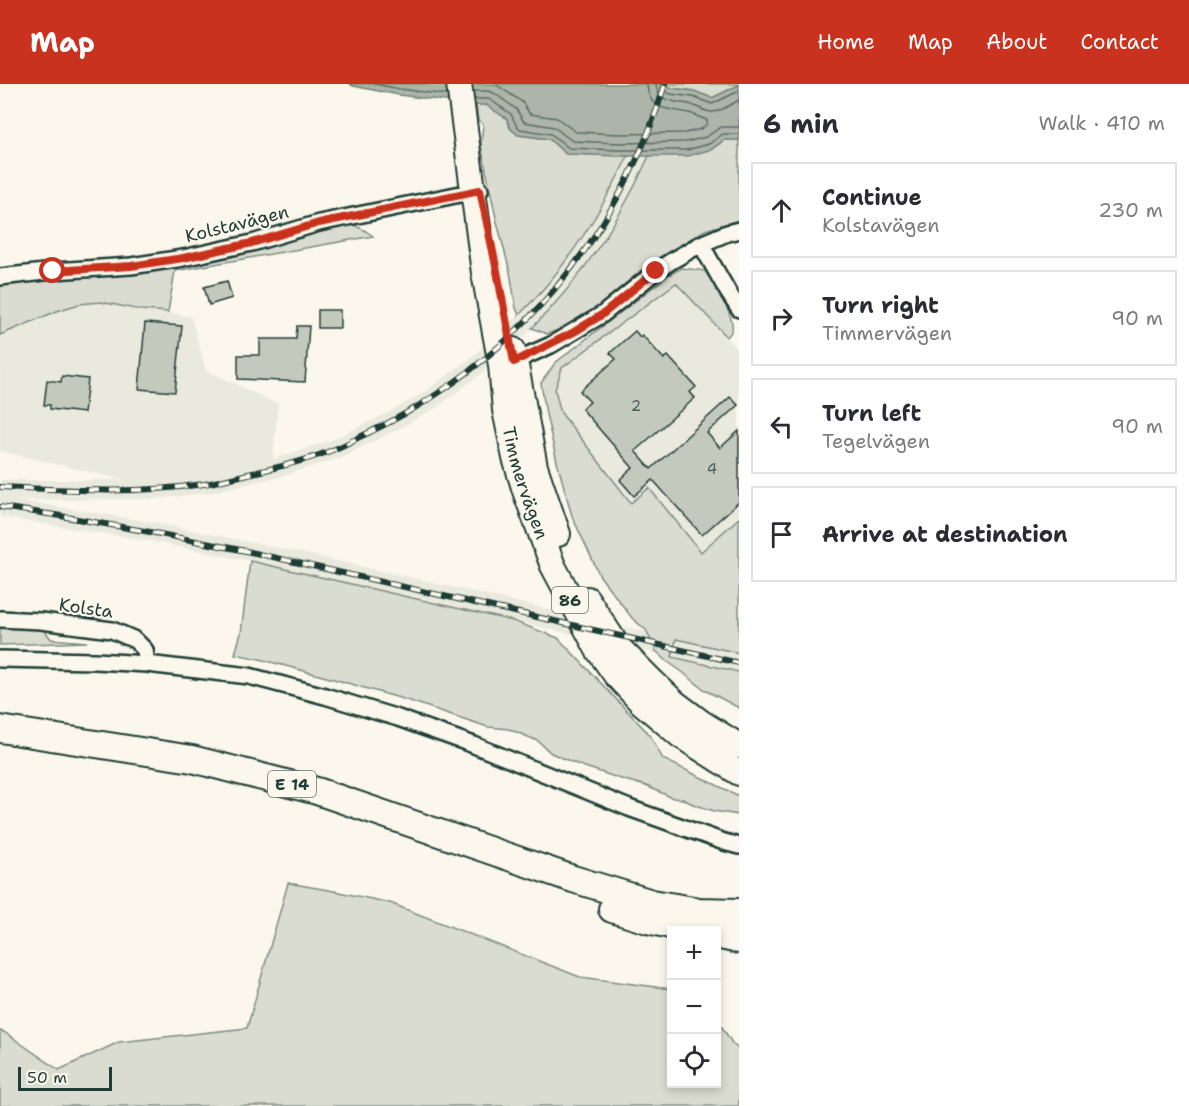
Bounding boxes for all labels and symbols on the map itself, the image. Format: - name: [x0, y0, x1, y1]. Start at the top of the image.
- street label: Kolstavägen: [183, 200, 291, 248]
- route start: [39, 257, 65, 283]
- route end: [642, 257, 668, 283]
- house number: 2: [631, 396, 641, 416]
- street label: Timmervägen: [497, 424, 554, 543]
- house number: 4: [707, 459, 717, 479]
- road number: 86: [552, 587, 588, 613]
- street label: Kolsta: [57, 592, 115, 624]
- road number: E 14: [268, 771, 316, 797]
- scale bar: [18, 1064, 112, 1092]

